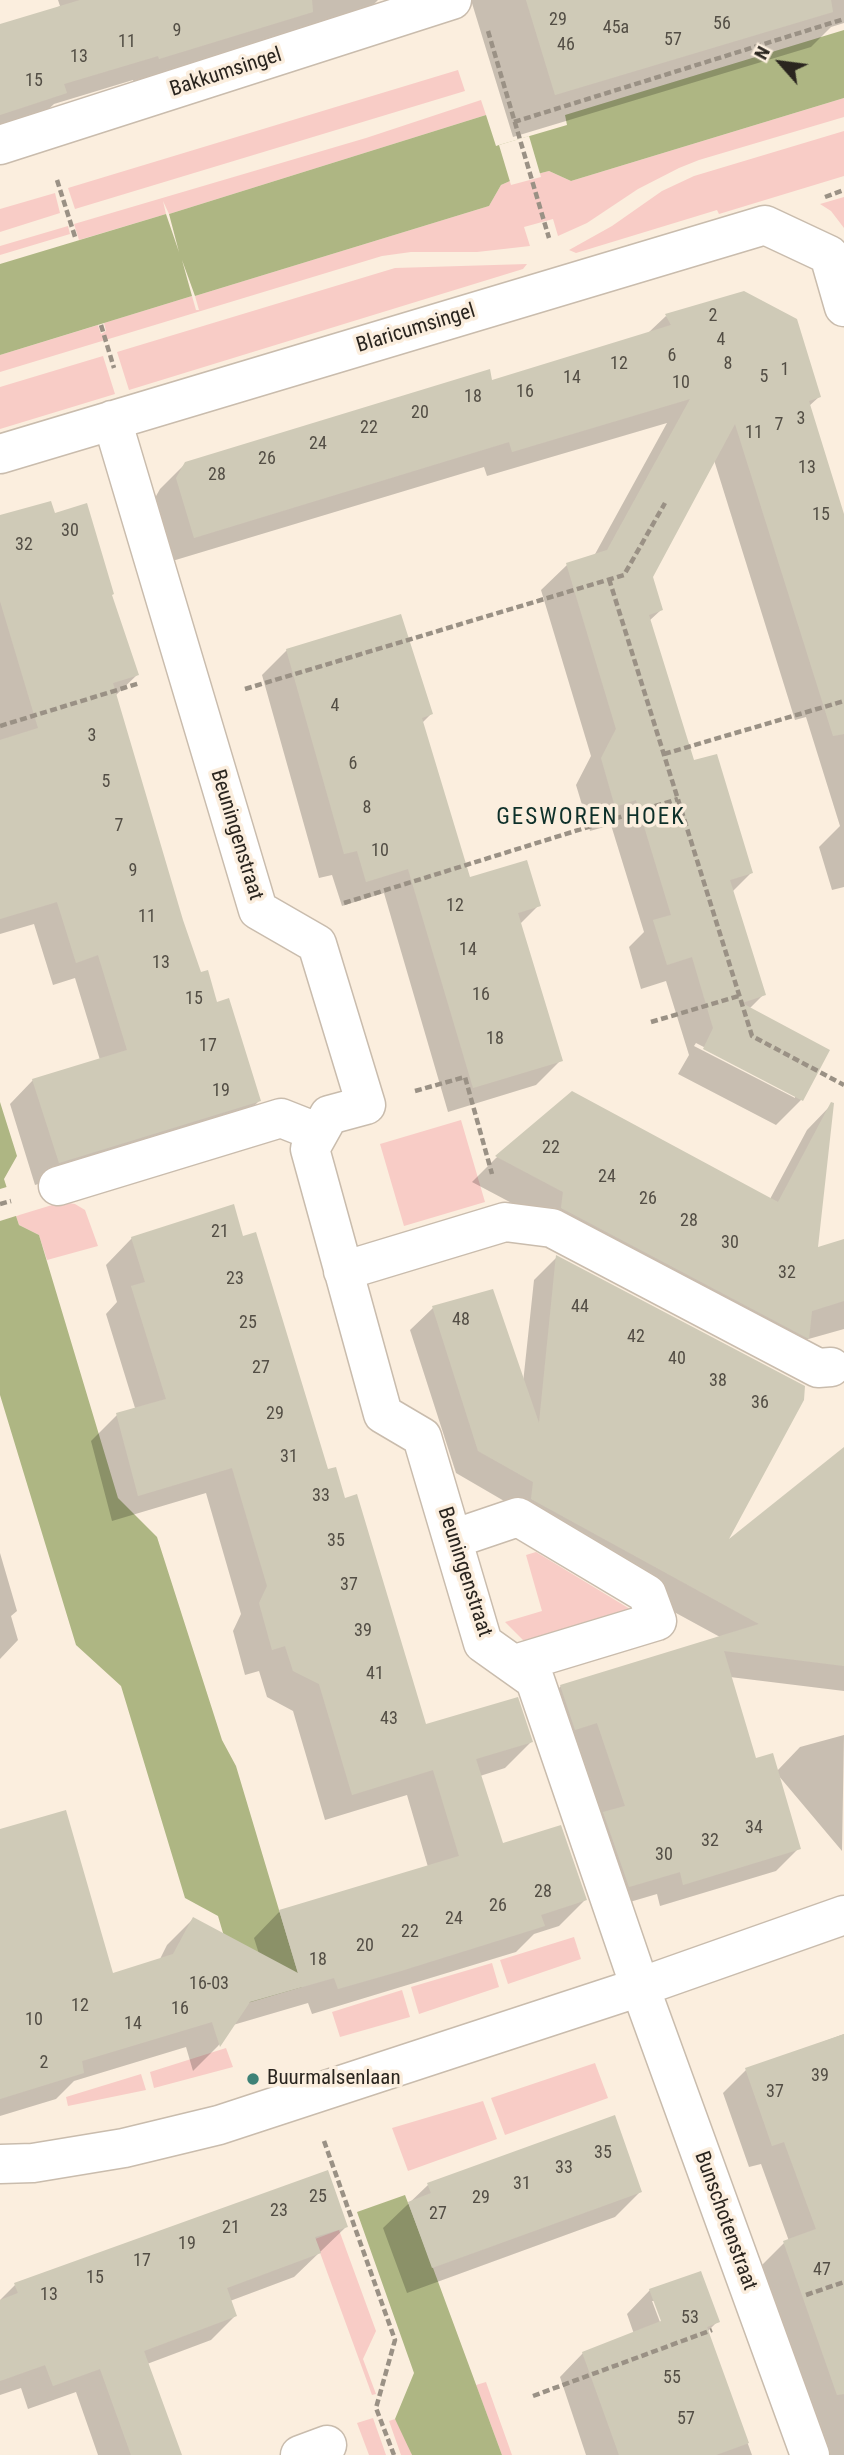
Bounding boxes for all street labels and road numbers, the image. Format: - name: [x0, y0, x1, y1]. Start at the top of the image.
- street label: Bakkumsingel: [167, 43, 285, 103]
- street label: Blaricumsingel: [354, 299, 478, 359]
- street label: Beuningenstraat: [204, 767, 268, 903]
- street label: Beuningenstraat: [431, 1504, 497, 1640]
- street label: Bunschotenstraat: [688, 2148, 762, 2294]

